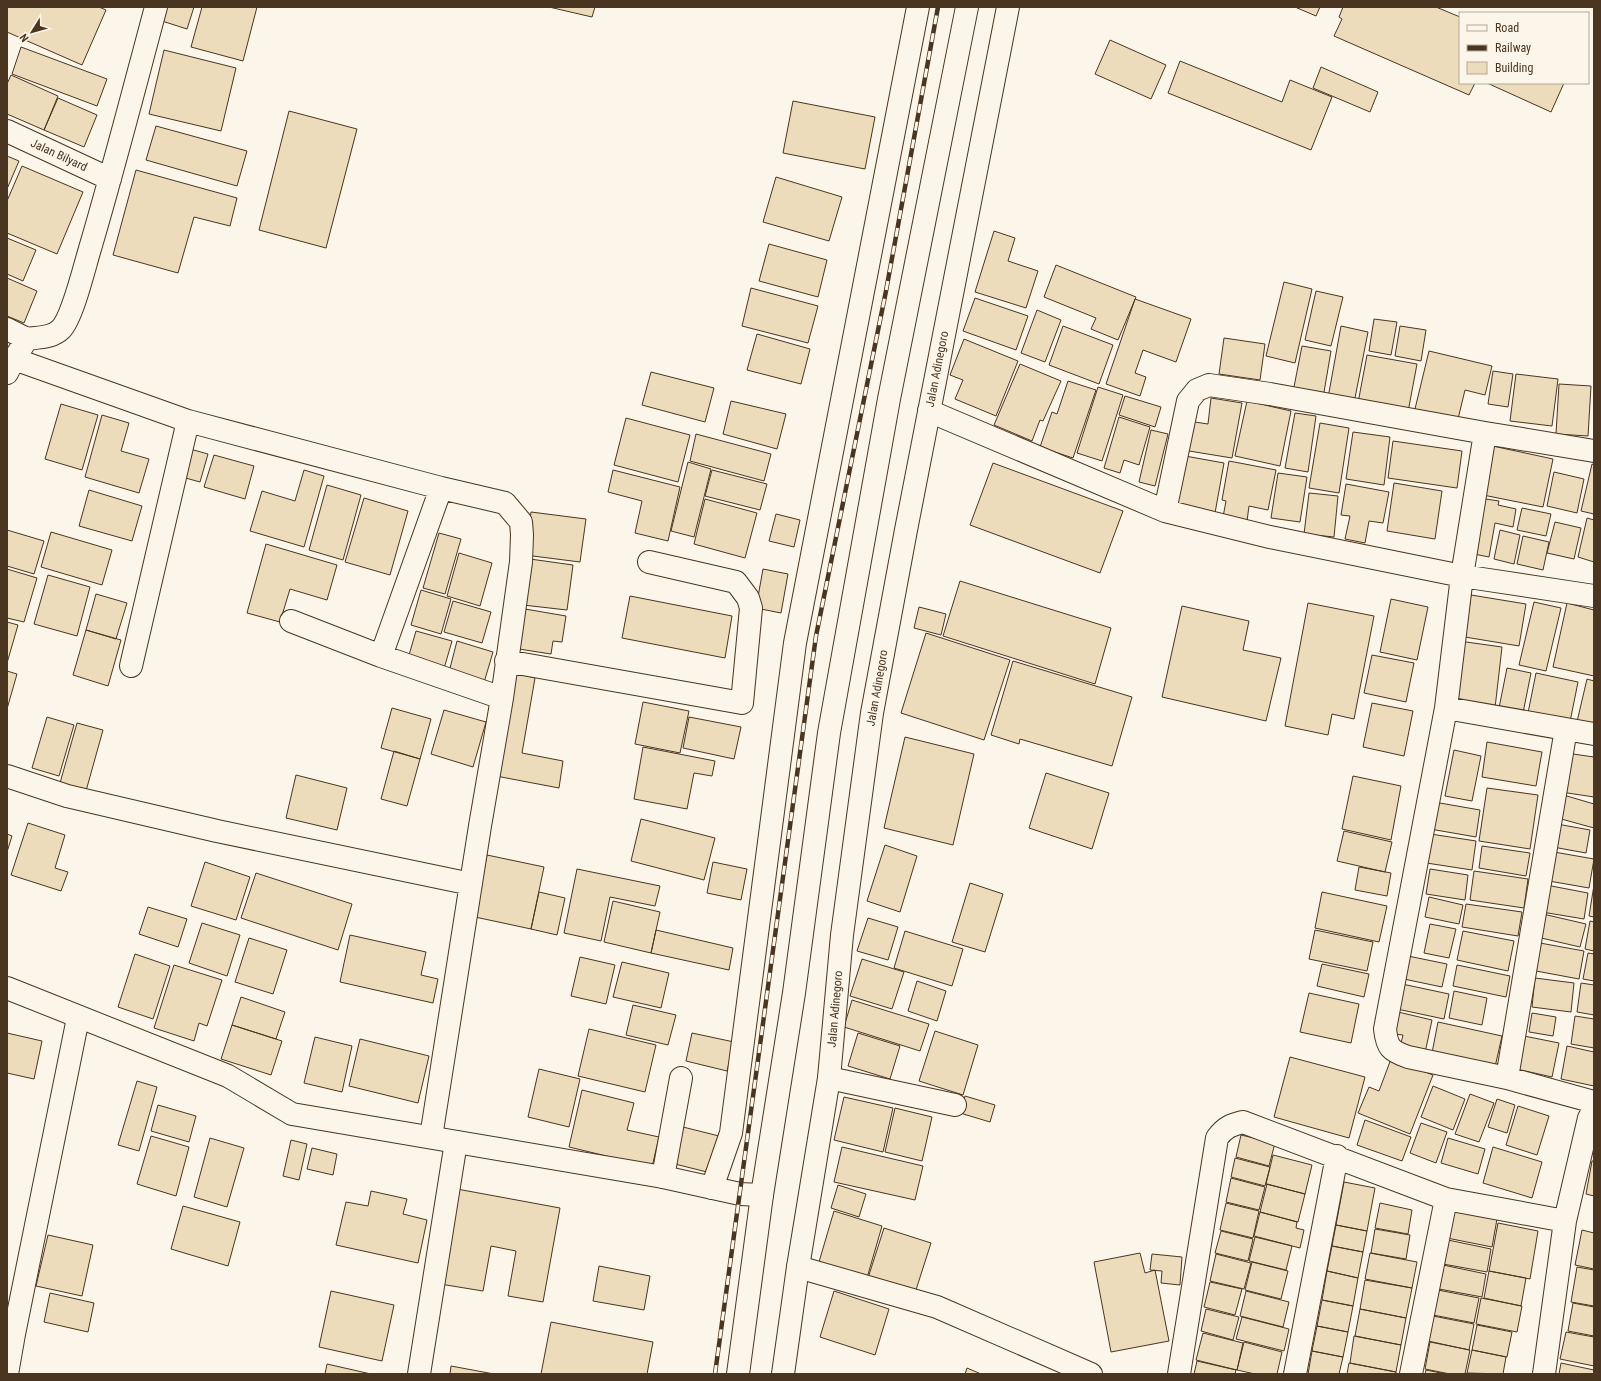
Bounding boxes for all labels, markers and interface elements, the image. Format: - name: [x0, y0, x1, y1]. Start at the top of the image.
- north arrow: [12, 12, 52, 52]
- legend: [1459, 12, 1589, 84]
- text: Road: [1495, 21, 1519, 35]
- text: N: [17, 31, 32, 44]
- text: Railway: [1495, 41, 1531, 55]
- text: Building: [1495, 61, 1533, 75]
- street label: Jalan Bilyard: [28, 136, 90, 174]
- street label: Jalan Adinegoro: [923, 330, 951, 408]
- street label: Jalan Adinegoro: [863, 649, 891, 727]
- street label: Jalan Adinegoro: [825, 970, 845, 1048]

